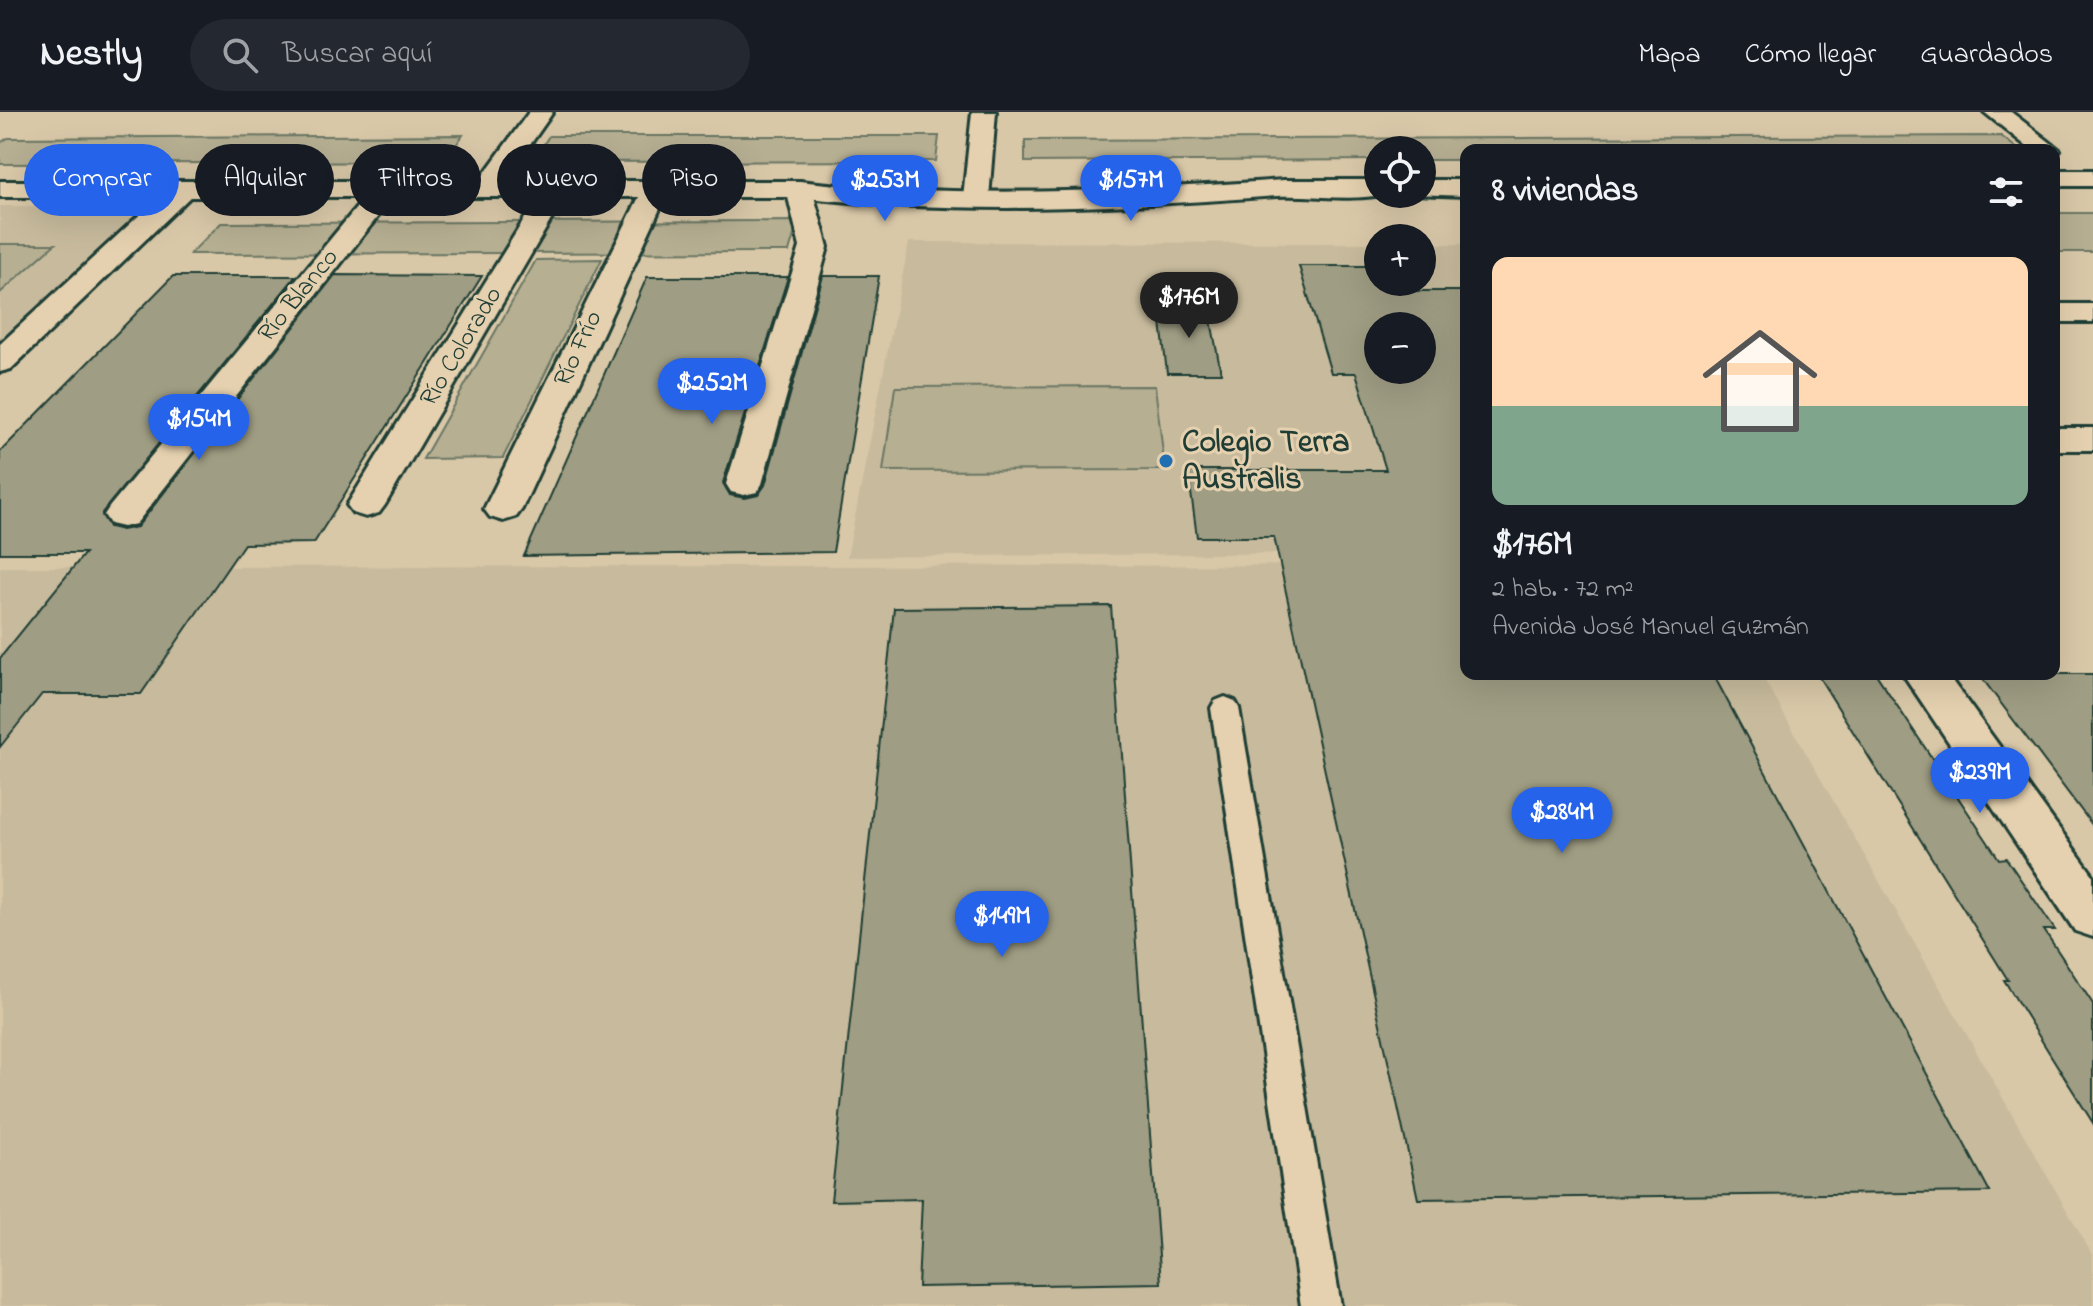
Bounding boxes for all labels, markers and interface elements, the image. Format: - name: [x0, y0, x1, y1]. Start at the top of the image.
- search box: [190, 19, 750, 91]
- text: Nestly: [40, 27, 142, 83]
- icon: search: [218, 33, 262, 77]
- text: Buscar aquí: [282, 33, 432, 77]
- text: Mapa: [1638, 35, 1701, 76]
- text: Cómo llegar: [1745, 35, 1876, 76]
- text: Guardados: [1920, 35, 2053, 76]
- map controls: [1364, 136, 1436, 384]
- button: locate: [1364, 136, 1436, 208]
- chip: Comprar: [24, 144, 179, 216]
- chip: Alquilar: [195, 144, 334, 216]
- chip: Filtros: [350, 144, 481, 216]
- chip: Nuevo: [497, 144, 626, 216]
- chip: Piso: [642, 144, 746, 216]
- pin: $253M: [829, 155, 941, 223]
- pin: $157M: [1075, 155, 1187, 223]
- text: $253M: [850, 162, 920, 200]
- text: $157M: [1098, 162, 1164, 200]
- text: 8 viviendas: [1492, 167, 1639, 217]
- icon: filters: [1984, 170, 2028, 214]
- button: +: [1364, 224, 1436, 296]
- street label: Río Blanco: [249, 241, 349, 351]
- pin: $176M: [1133, 272, 1245, 340]
- text: $176M: [1158, 279, 1220, 317]
- street label: Río Colorado: [411, 280, 513, 414]
- street label: Río Frío: [545, 305, 613, 393]
- icon: home: [1688, 309, 1832, 453]
- button: −: [1364, 312, 1436, 384]
- pin: $252M: [656, 358, 768, 426]
- text: $252M: [676, 365, 748, 403]
- pin: $154M: [143, 394, 255, 462]
- text: $154M: [166, 401, 232, 439]
- place label: Colegio Terra Australis: [1182, 420, 1350, 504]
- marker: Colegio Terra Australis: [1157, 452, 1175, 470]
- text: $176M: [1492, 521, 1573, 571]
- text: 2 hab. · 72 m²: [1492, 571, 1633, 609]
- text: Avenida José Manuel Guzmán: [1492, 609, 1809, 647]
- pin: $239M: [1924, 747, 2036, 815]
- text: $239M: [1949, 754, 2012, 792]
- pin: $284M: [1506, 787, 1618, 855]
- text: $284M: [1530, 794, 1594, 832]
- pin: $149M: [946, 891, 1058, 959]
- text: $149M: [973, 898, 1031, 936]

